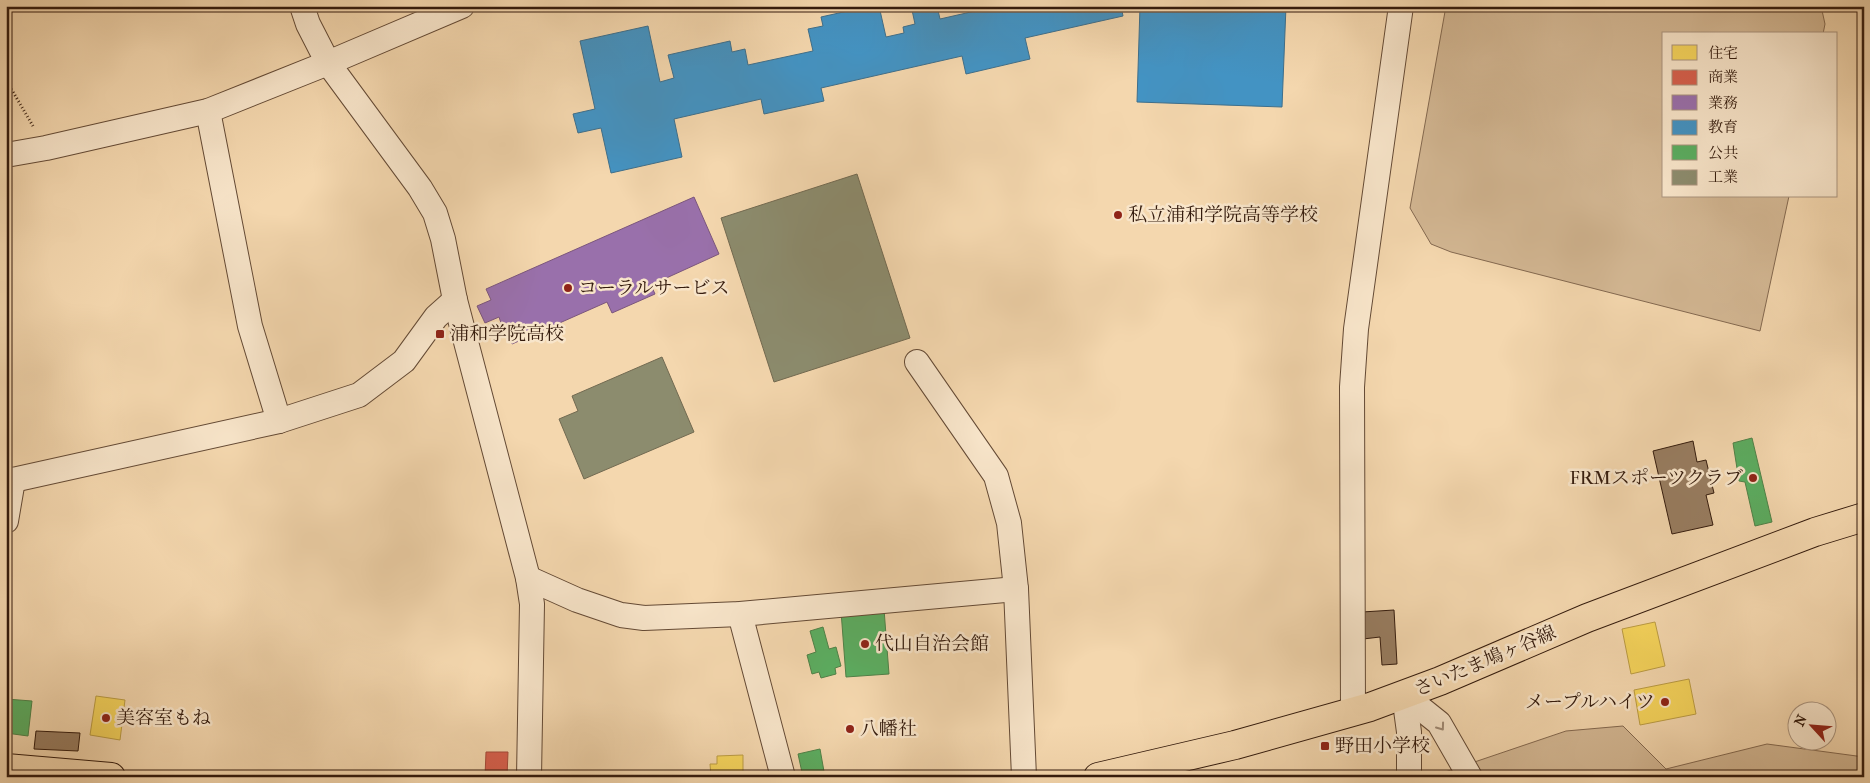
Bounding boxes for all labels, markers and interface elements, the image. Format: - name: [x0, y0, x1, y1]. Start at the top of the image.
- legend: [1662, 32, 1838, 198]
- text: 住宅: [1708, 44, 1738, 62]
- text: 商業: [1708, 68, 1738, 86]
- text: 業務: [1708, 94, 1738, 112]
- text: 教育: [1708, 118, 1738, 136]
- text: 公共: [1708, 144, 1738, 162]
- text: 工業: [1708, 168, 1738, 186]
- place label: 私立浦和学院高等学校: [1128, 204, 1318, 226]
- marker: 私立浦和学院高等学校: [1112, 209, 1124, 221]
- place label: コーラルサービス: [578, 277, 729, 299]
- marker: コーラルサービス: [562, 282, 574, 294]
- place label: 浦和学院高校: [450, 323, 564, 345]
- marker: 浦和学院高校: [434, 328, 446, 340]
- place label: FRMスポーツクラブ: [1570, 467, 1743, 489]
- marker: FRMスポーツクラブ: [1747, 472, 1759, 484]
- street label: さいたま鳩ヶ谷線: [1411, 621, 1559, 701]
- place label: 代山自治会館: [875, 633, 989, 655]
- marker: 代山自治会館: [859, 638, 871, 650]
- place label: メープルハイツ: [1525, 691, 1655, 713]
- marker: メープルハイツ: [1659, 696, 1671, 708]
- north arrow: [1788, 700, 1838, 750]
- place label: 美容室もね: [116, 707, 211, 729]
- marker: 美容室もね: [100, 712, 112, 724]
- text: N: [1791, 712, 1811, 729]
- place label: 八幡社: [860, 718, 917, 740]
- one-way arrow: [1435, 721, 1444, 731]
- marker: 八幡社: [844, 723, 856, 735]
- place label: 野田小学校: [1335, 735, 1430, 757]
- marker: 野田小学校: [1319, 740, 1331, 752]

